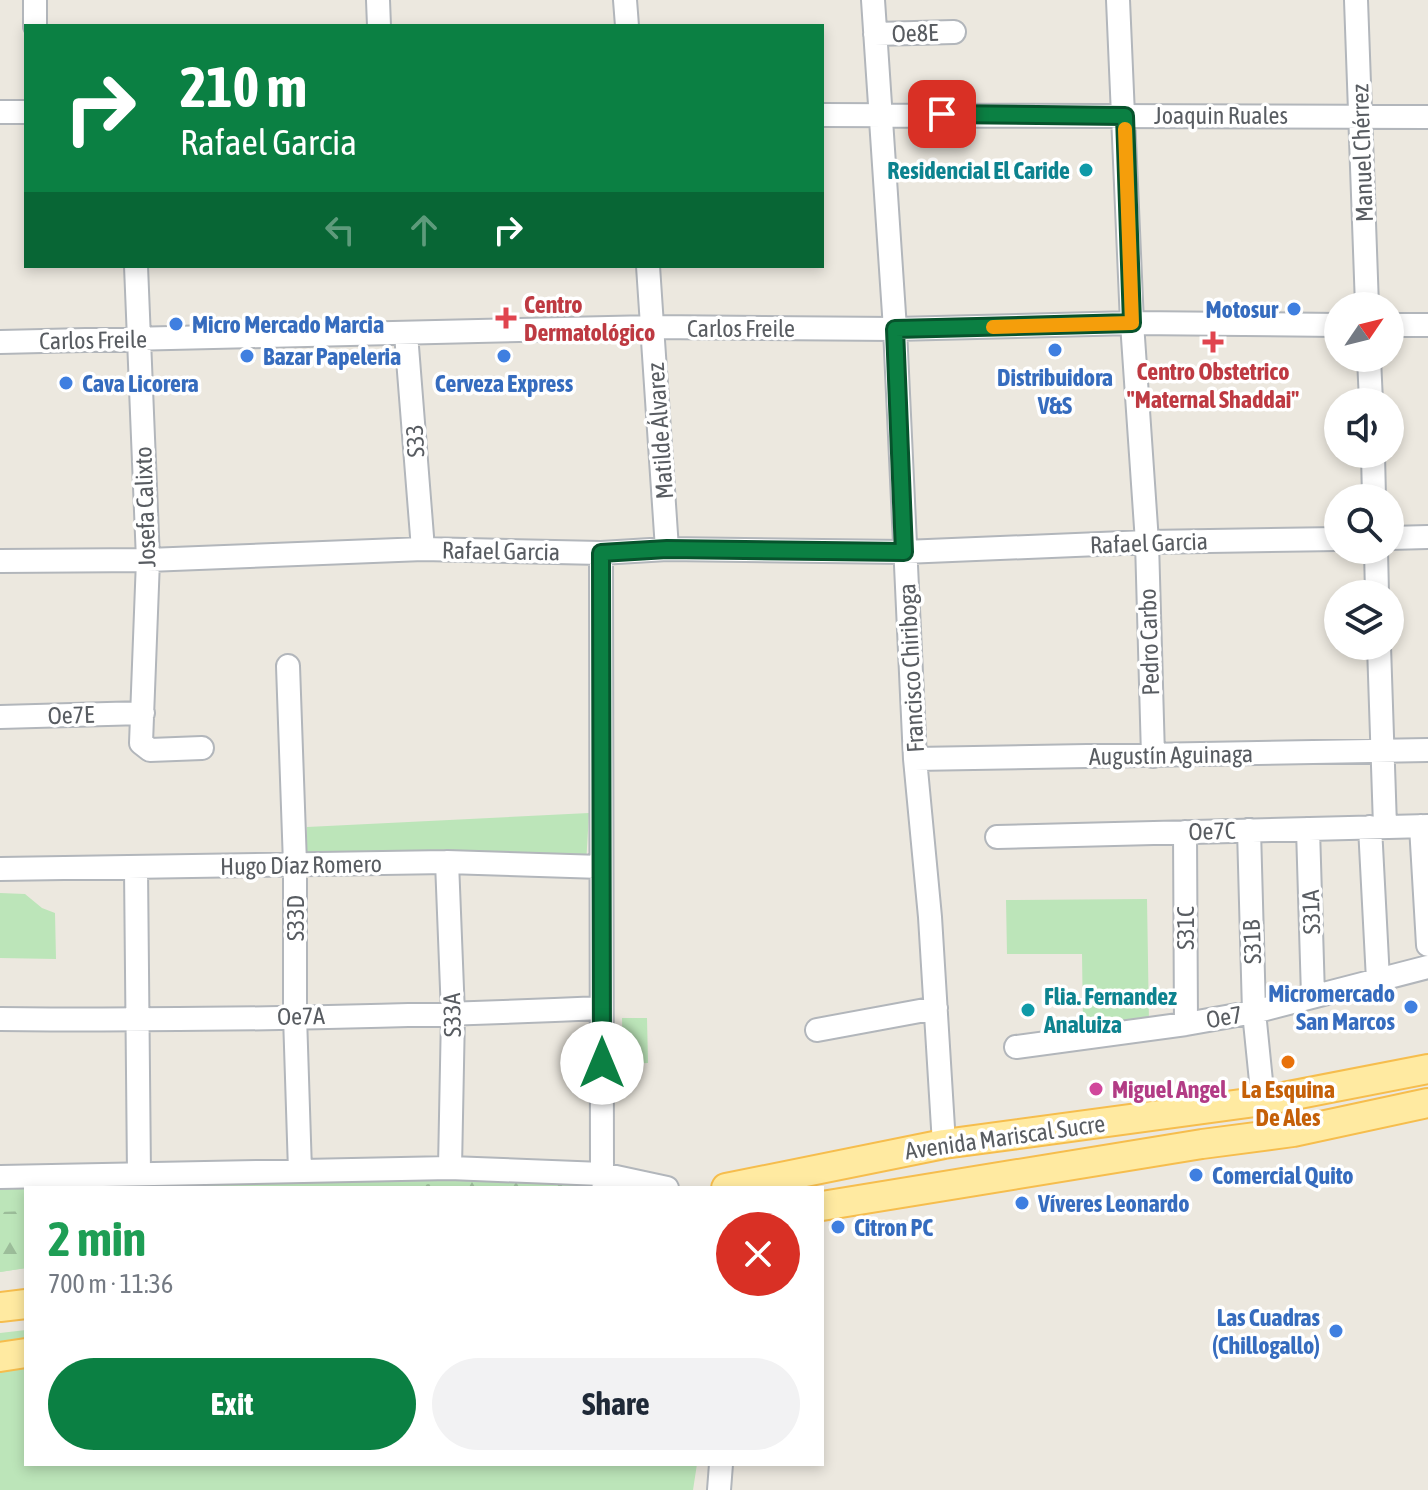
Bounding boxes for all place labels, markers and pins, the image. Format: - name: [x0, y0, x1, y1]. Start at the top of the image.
- pin: [908, 80, 976, 148]
- place label: Residencial El Caride: [887, 157, 1070, 184]
- marker: Residencial El Caride: [1077, 161, 1095, 179]
- place label: Centro Dermatológico: [524, 291, 655, 346]
- place label: Motosur: [1206, 296, 1279, 323]
- marker: Motosur: [1285, 300, 1303, 318]
- marker: Centro Dermatológico: [495, 307, 517, 329]
- place label: Micro Mercado Marcia: [192, 311, 384, 338]
- marker: Micro Mercado Marcia: [167, 315, 185, 333]
- marker: Centro Obstetrico "Maternal Shaddai": [1202, 331, 1224, 353]
- marker: Distribuidora V&S: [1046, 341, 1064, 359]
- place label: Bazar Papeleria: [263, 343, 401, 370]
- marker: Bazar Papeleria: [238, 347, 256, 365]
- marker: Cerveza Express: [495, 347, 513, 365]
- place label: Centro Obstetrico "Maternal Shaddai": [1127, 358, 1299, 413]
- place label: Distribuidora V&S: [997, 364, 1113, 419]
- place label: Cava Licorera: [82, 370, 199, 397]
- place label: Cerveza Express: [435, 370, 574, 397]
- marker: Cava Licorera: [57, 374, 75, 392]
- place label: Micromercado San Marcos: [1268, 980, 1396, 1035]
- place label: Flia. Fernandez Analuiza: [1043, 983, 1177, 1038]
- marker: Micromercado San Marcos: [1402, 998, 1420, 1016]
- marker: Flia. Fernandez Analuiza: [1019, 1001, 1037, 1019]
- marker: La Esquina De Ales: [1279, 1053, 1297, 1071]
- place label: Miguel Angel: [1112, 1076, 1227, 1103]
- place label: La Esquina De Ales: [1241, 1076, 1335, 1131]
- marker: Miguel Angel: [1087, 1080, 1105, 1098]
- place label: Comercial Quito: [1212, 1162, 1354, 1189]
- marker: Comercial Quito: [1187, 1166, 1205, 1184]
- place label: Víveres Leonardo: [1037, 1190, 1189, 1217]
- marker: Víveres Leonardo: [1013, 1194, 1031, 1212]
- place label: Citron PC: [854, 1214, 933, 1241]
- marker: Citron PC: [829, 1218, 847, 1236]
- place label: Las Cuadras (Chillogallo): [1212, 1304, 1321, 1359]
- marker: Las Cuadras (Chillogallo): [1327, 1322, 1345, 1340]

